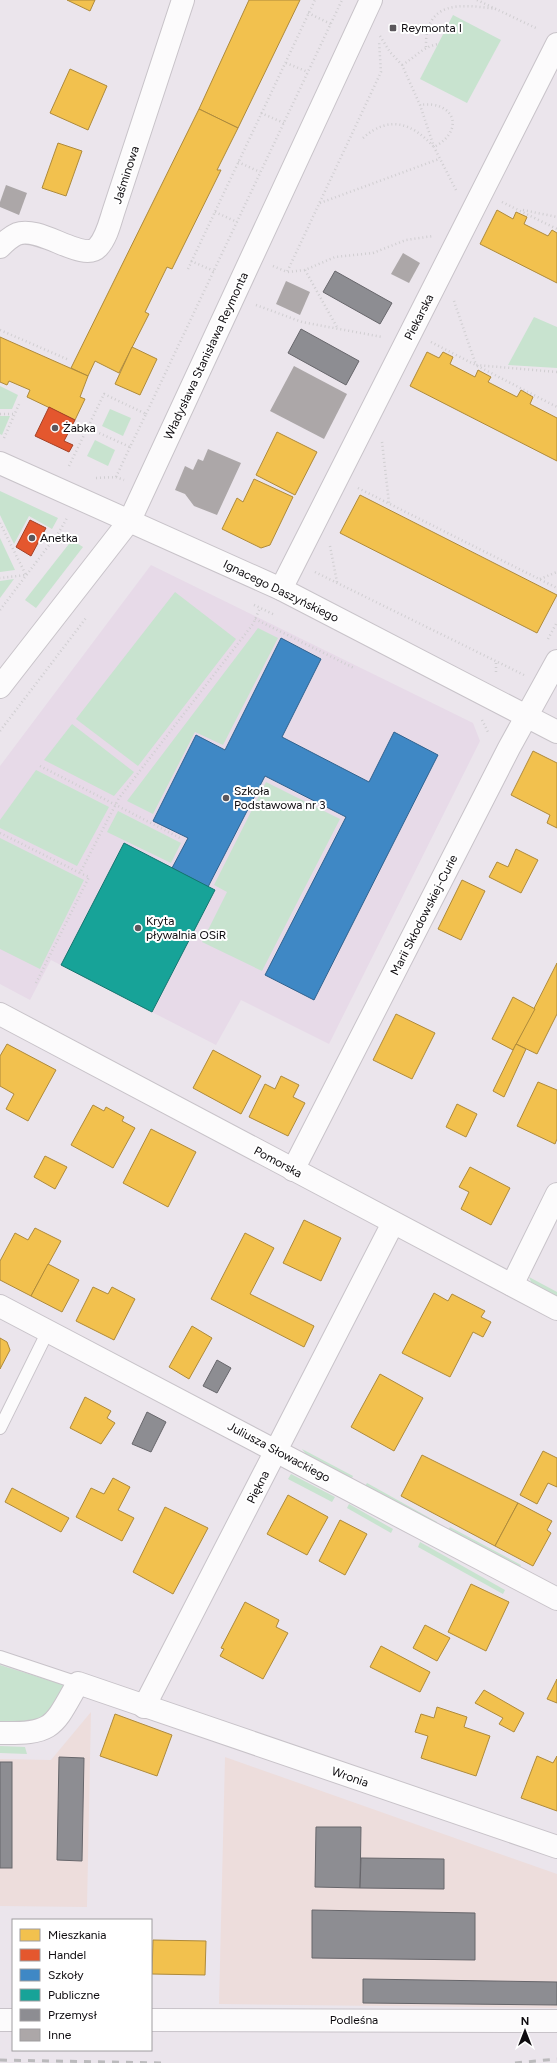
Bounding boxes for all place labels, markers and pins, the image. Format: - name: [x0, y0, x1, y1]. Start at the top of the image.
- place label: Reymonta I: [401, 21, 462, 35]
- marker: Reymonta I: [388, 23, 398, 33]
- place label: Żabka: [63, 421, 96, 435]
- marker: Żabka: [50, 423, 60, 433]
- place label: Anetka: [40, 531, 78, 545]
- marker: Anetka: [27, 533, 37, 543]
- place label: Szkoła Podstawowa nr 3: [234, 784, 326, 812]
- marker: Szkoła Podstawowa nr 3: [221, 793, 231, 803]
- place label: Kryta pływalnia OSiR: [146, 914, 226, 942]
- marker: Kryta pływalnia OSiR: [133, 923, 143, 933]

